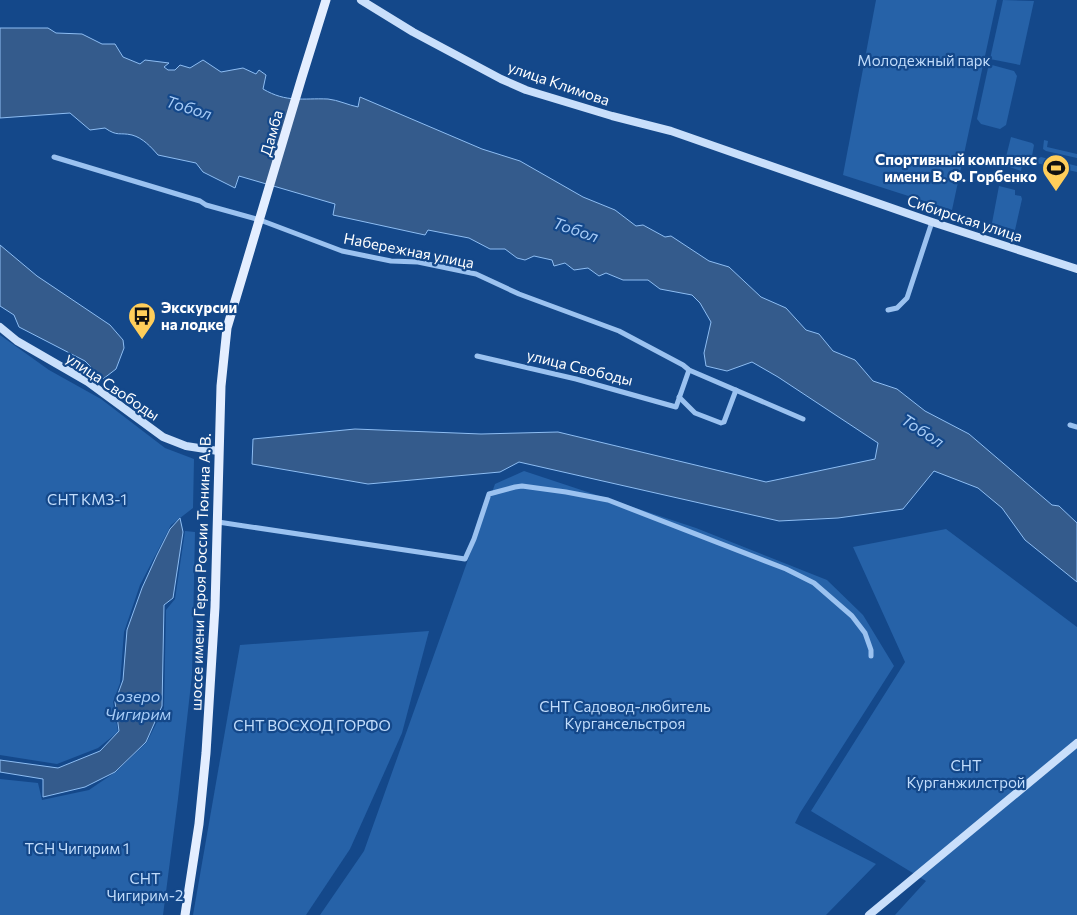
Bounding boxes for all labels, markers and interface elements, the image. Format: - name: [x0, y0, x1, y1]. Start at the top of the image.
- park label: Молодежный парк: [857, 51, 991, 69]
- street label: улица Климова: [506, 57, 612, 109]
- water label: Тобол: [164, 91, 214, 123]
- street label: Дамба: [256, 108, 286, 158]
- place label: Спортивный комплекс имени В. Ф. Горбенко: [875, 150, 1037, 185]
- sports icon: Спортивный комплекс имени В. Ф. Горбенко: [1041, 153, 1071, 192]
- street label: Сибирская улица: [905, 191, 1025, 245]
- water label: Тобол: [551, 212, 601, 246]
- street label: Набережная улица: [342, 229, 476, 271]
- place label: Экскурсии на лодке: [161, 298, 237, 333]
- bus stop icon: Экскурсии на лодке: [127, 301, 157, 340]
- street label: улица Свободы: [525, 345, 635, 389]
- street label: улица Свободы: [63, 348, 163, 424]
- water label: Тобол: [898, 409, 948, 451]
- street label: шоссе имени Героя России Тюнина А. В.: [186, 433, 214, 711]
- park label: СНТ КМЗ-1: [47, 490, 127, 508]
- water label: озеро Чигирим: [105, 686, 171, 723]
- park label: СНТ Садовод-любитель Кургансельстроя: [539, 697, 711, 732]
- park label: СНТ ВОСХОД ГОРФО: [233, 716, 391, 734]
- park label: СНТ Курганжилстрой: [907, 756, 1025, 791]
- park label: ТСН Чигирим 1: [25, 839, 129, 857]
- park label: СНТ Чигирим-2: [107, 869, 183, 904]

